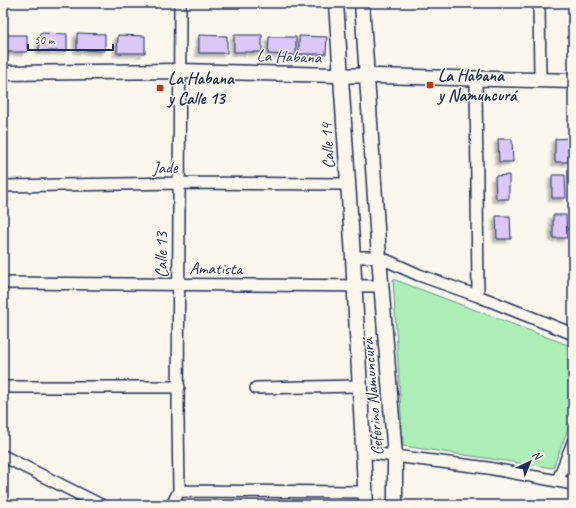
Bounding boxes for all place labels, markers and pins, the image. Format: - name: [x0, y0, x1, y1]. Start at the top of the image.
- place label: La Habana y Namuncurá: [436, 65, 518, 106]
- place label: La Habana y Calle 13: [166, 68, 235, 109]
- marker: La Habana y Namuncurá: [425, 80, 435, 90]
- marker: La Habana y Calle 13: [155, 83, 165, 93]

